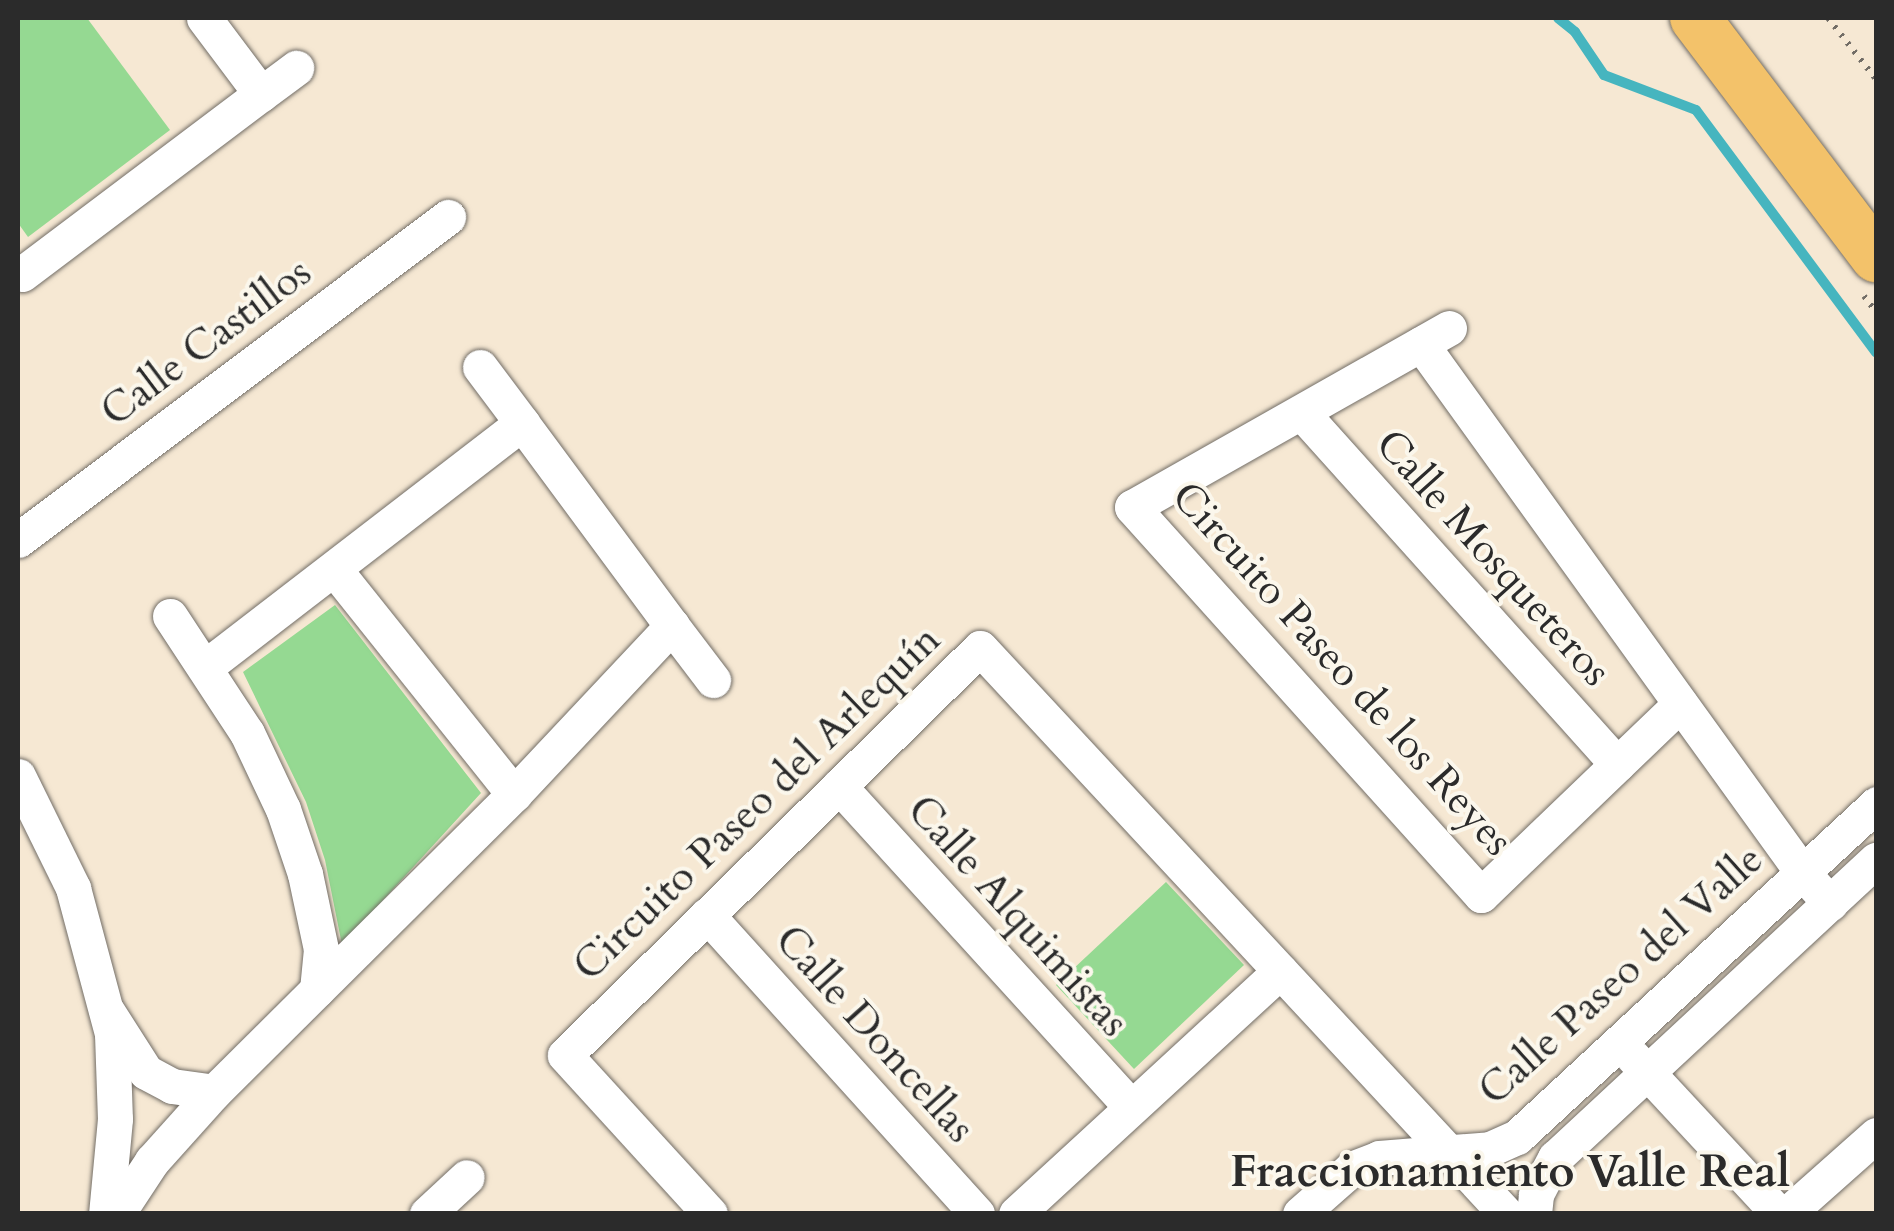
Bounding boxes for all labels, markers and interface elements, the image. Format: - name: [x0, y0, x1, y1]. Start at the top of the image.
- street label: Calle Castillos: [91, 247, 321, 437]
- street label: Calle Mosqueteros: [1365, 420, 1621, 696]
- street label: Circuito Paseo de los Reyes: [1161, 472, 1523, 866]
- street label: Circuito Paseo del Arlequín: [563, 615, 951, 991]
- street label: Calle Alquimistas: [897, 785, 1139, 1047]
- street label: Calle Paseo del Valle: [1469, 834, 1773, 1116]
- street label: Calle Doncellas: [764, 915, 986, 1153]
- district label: Fraccionamiento Valle Real: [1230, 1145, 1790, 1199]

